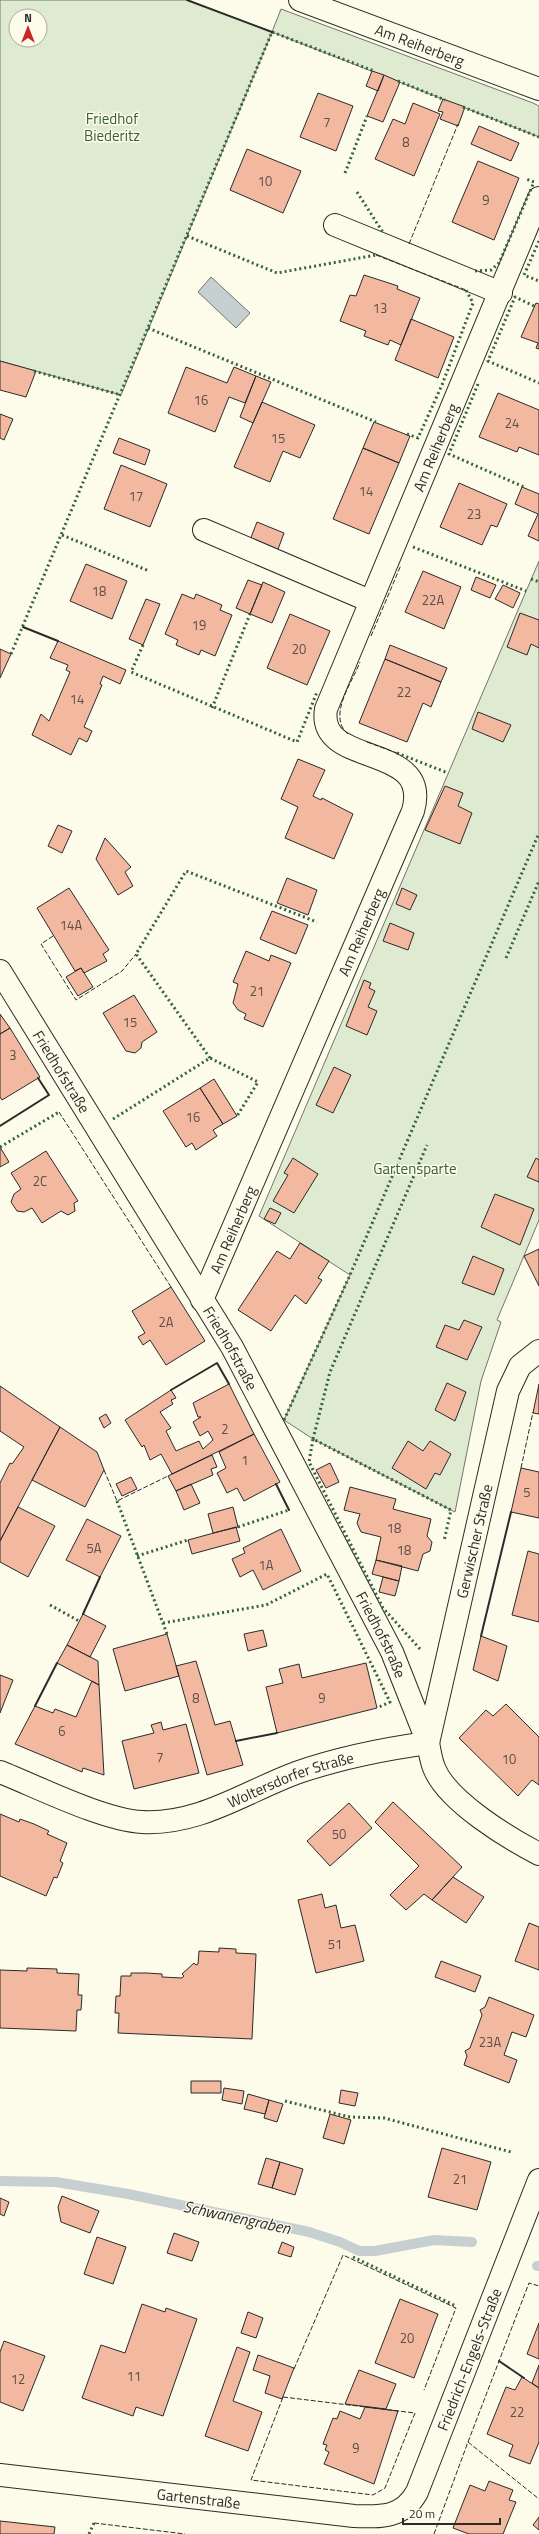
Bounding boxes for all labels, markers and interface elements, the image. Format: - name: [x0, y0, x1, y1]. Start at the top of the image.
- north arrow: [8, 8, 48, 48]
- text: N: [24, 10, 32, 26]
- street label: Am Reiherberg: [372, 18, 468, 72]
- park label: Friedhof Biederitz: [84, 107, 140, 147]
- house number: 7: [323, 112, 331, 132]
- house number: 8: [402, 132, 410, 152]
- house number: 10: [258, 171, 272, 191]
- house number: 9: [482, 190, 490, 210]
- house number: 13: [373, 298, 387, 318]
- house number: 16: [194, 390, 208, 410]
- street label: Am Reiherberg: [407, 399, 464, 495]
- house number: 24: [505, 413, 519, 433]
- house number: 15: [271, 428, 285, 448]
- house number: 14: [359, 481, 373, 501]
- house number: 17: [129, 486, 143, 506]
- house number: 23: [467, 504, 481, 524]
- house number: 18: [92, 581, 106, 601]
- house number: 22A: [422, 590, 444, 610]
- house number: 19: [192, 615, 206, 635]
- house number: 20: [292, 639, 306, 659]
- house number: 22: [397, 682, 411, 702]
- house number: 14: [70, 689, 84, 709]
- street label: Am Reiherberg: [332, 884, 390, 979]
- house number: 14A: [60, 915, 82, 935]
- house number: 21: [250, 981, 264, 1001]
- house number: 15: [123, 1012, 137, 1032]
- street label: Friedhofstraße: [28, 1026, 96, 1117]
- house number: 3: [9, 1045, 17, 1065]
- house number: 16: [186, 1107, 200, 1127]
- park label: Gartensparte: [373, 1157, 457, 1180]
- house number: 2C: [33, 1171, 47, 1191]
- street label: Am Reiherberg: [203, 1181, 262, 1277]
- street label: Friedhofstraße: [198, 1301, 264, 1394]
- house number: 2A: [158, 1312, 174, 1332]
- house number: 2: [221, 1419, 229, 1439]
- house number: 1: [241, 1450, 249, 1470]
- street label: Gerwischer Straße: [450, 1482, 498, 1601]
- house number: 5: [523, 1482, 531, 1502]
- house number: 18: [387, 1518, 401, 1538]
- house number: 5A: [86, 1538, 102, 1558]
- house number: 18: [397, 1540, 411, 1560]
- house number: 1A: [258, 1555, 274, 1575]
- street label: Friedhofstraße: [351, 1587, 412, 1681]
- house number: 8: [192, 1688, 200, 1708]
- house number: 9: [318, 1688, 326, 1708]
- house number: 6: [58, 1721, 66, 1741]
- street label: Woltersdorfer Straße: [223, 1745, 356, 1813]
- house number: 7: [156, 1747, 164, 1767]
- house number: 10: [502, 1749, 516, 1769]
- house number: 50: [332, 1824, 346, 1844]
- house number: 51: [328, 1934, 342, 1954]
- house number: 23A: [479, 2032, 501, 2052]
- house number: 21: [453, 2169, 467, 2189]
- water label: Schwanengraben: [181, 2194, 294, 2240]
- street label: Friedrich-Engels-Straße: [431, 2285, 507, 2434]
- house number: 20: [400, 2328, 414, 2348]
- house number: 11: [127, 2366, 141, 2386]
- house number: 12: [11, 2369, 25, 2389]
- house number: 22: [510, 2402, 524, 2422]
- house number: 9: [352, 2438, 360, 2458]
- street label: Gartenstraße: [156, 2482, 242, 2514]
- scale bar: [403, 2500, 500, 2526]
- text: 20 m: [409, 2504, 435, 2523]

